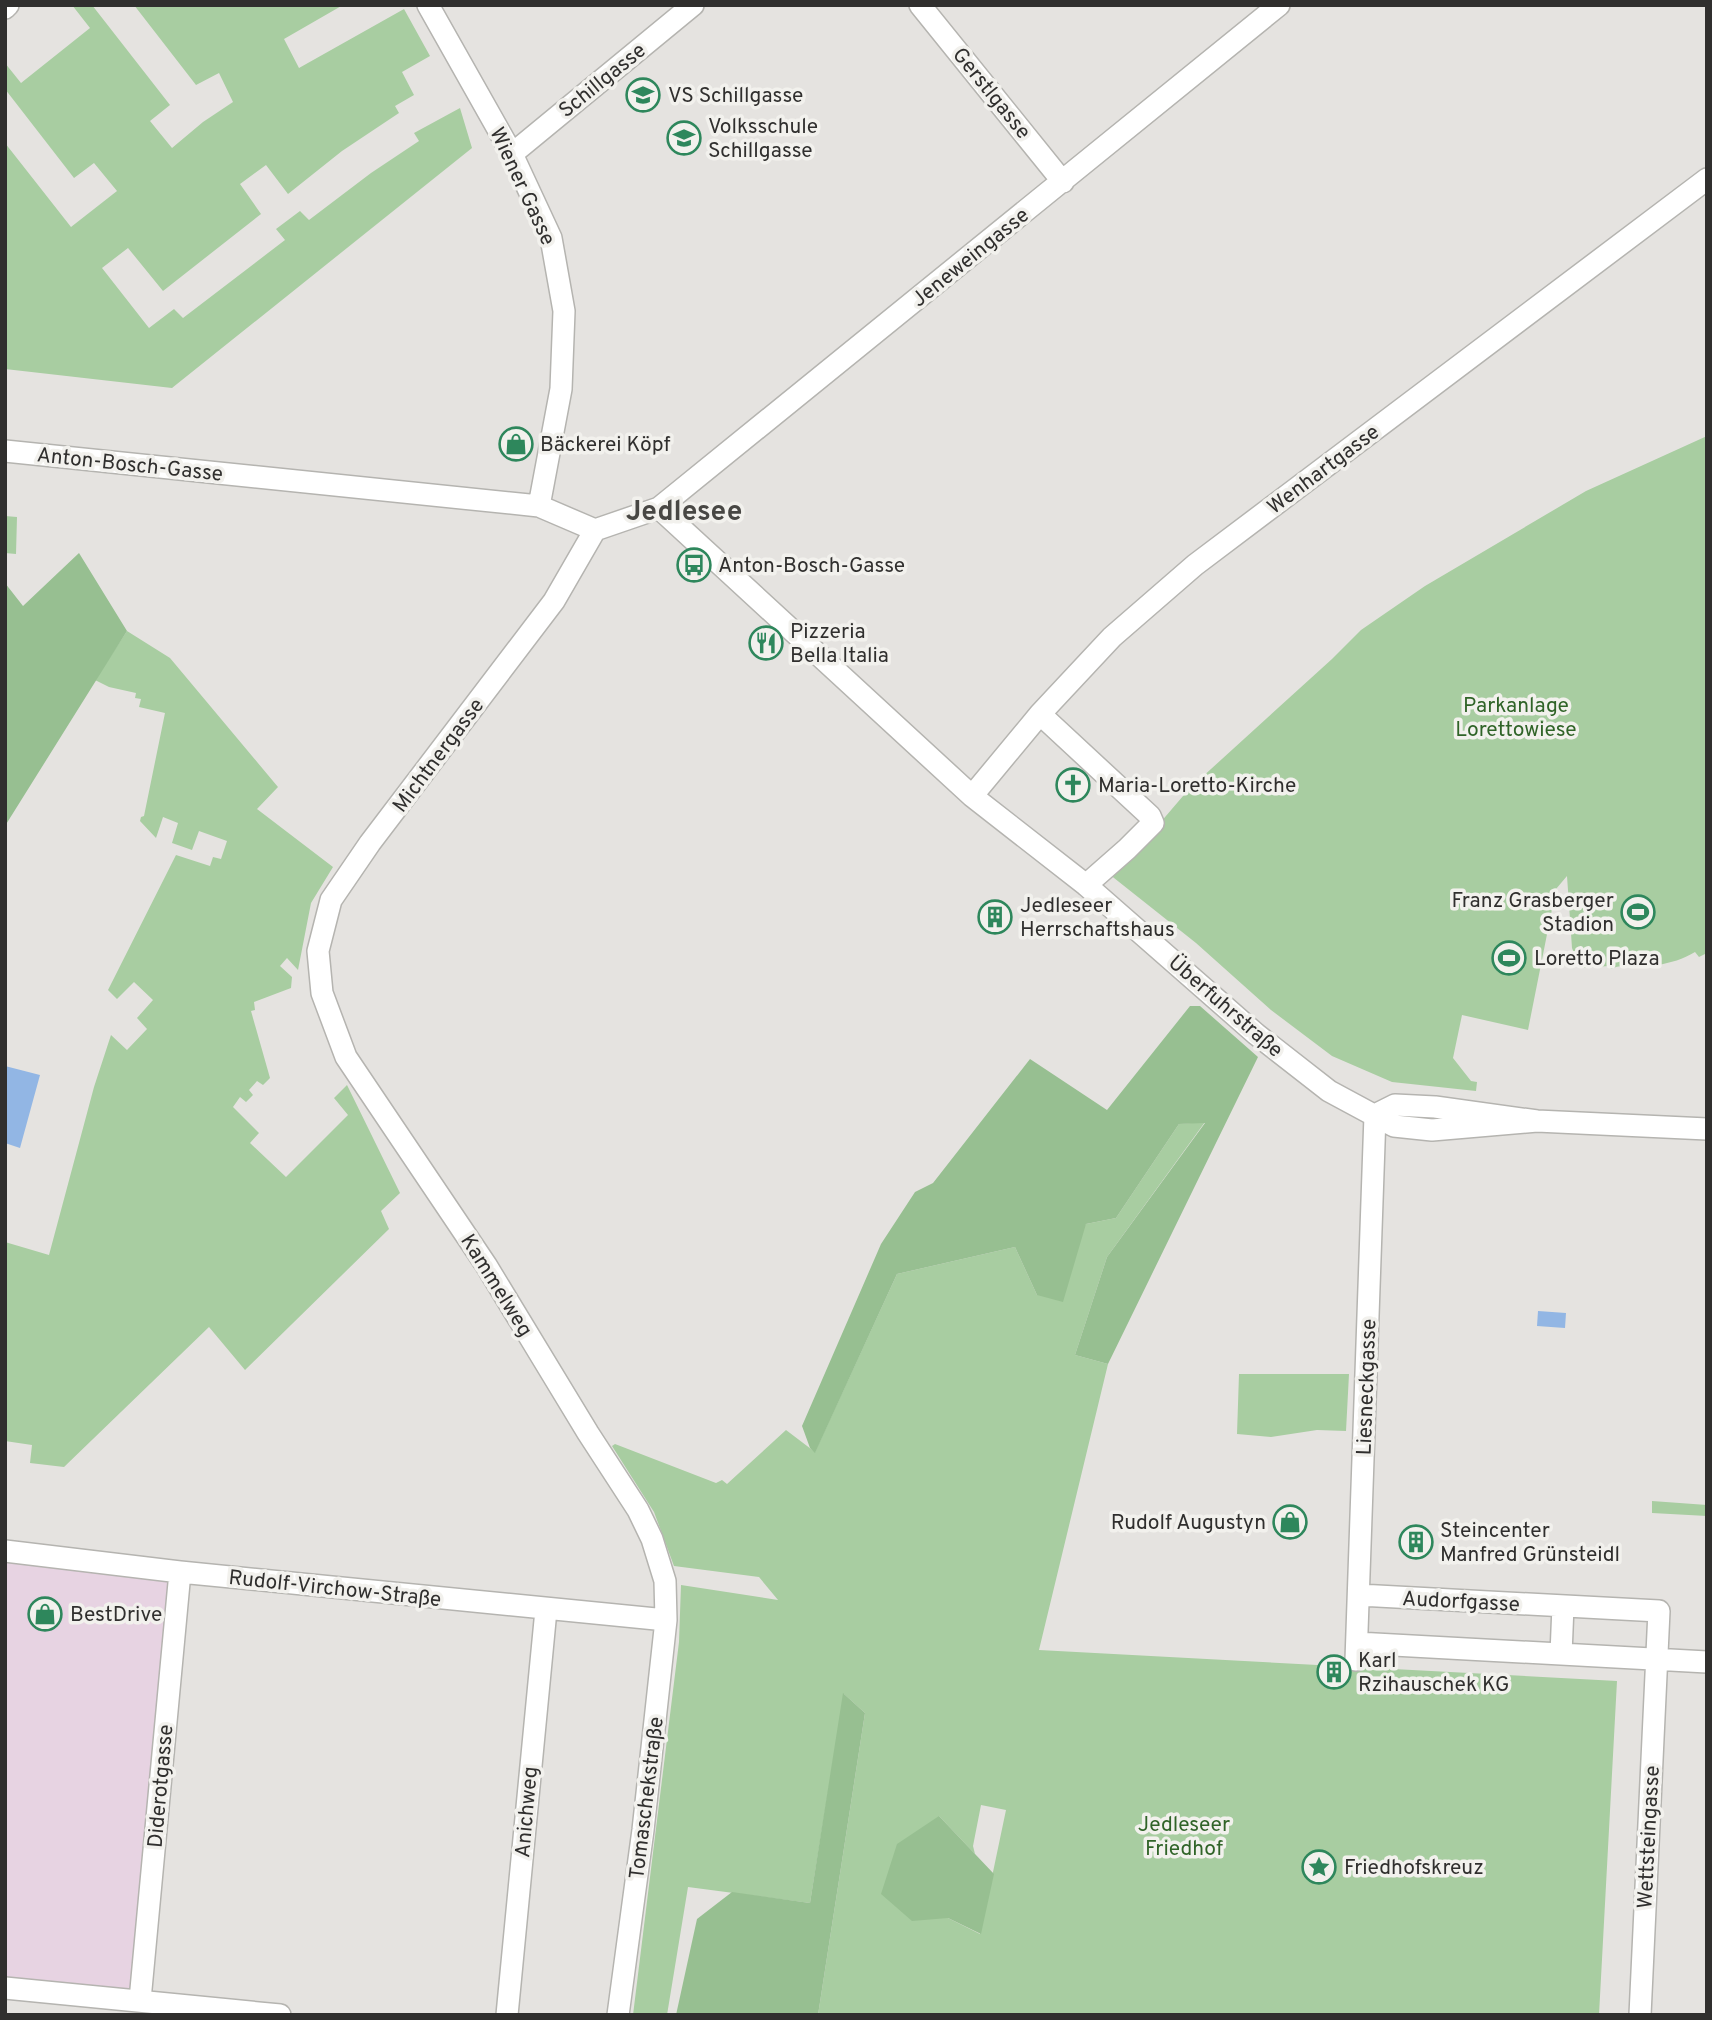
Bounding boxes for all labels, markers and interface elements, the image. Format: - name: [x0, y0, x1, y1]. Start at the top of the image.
- street label: Schillgasse: [554, 38, 652, 125]
- street label: Gerstlgasse: [946, 43, 1036, 145]
- school or university icon: VS Schillgasse: [624, 76, 662, 114]
- place label: VS Schillgasse: [668, 83, 803, 110]
- place label: Volksschule Schillgasse: [708, 114, 818, 165]
- school or university icon: Volksschule Schillgasse: [665, 119, 703, 157]
- street label: Wiener Gasse: [482, 123, 561, 250]
- street label: Jeneweingasse: [907, 202, 1035, 314]
- street label: Wenhartgasse: [1262, 419, 1385, 521]
- shop icon: Bäckerei Köpf: [497, 425, 535, 463]
- place label: Bäckerei Köpf: [540, 432, 670, 459]
- street label: Anton-Bosch-Gasse: [35, 442, 224, 489]
- district label: Jedlesee: [626, 495, 742, 531]
- bus stop icon: Anton-Bosch-Gasse: [675, 546, 713, 584]
- place label: Anton-Bosch-Gasse: [718, 553, 905, 580]
- place label: Pizzeria Bella Italia: [790, 619, 889, 670]
- restaurant icon: Pizzeria Bella Italia: [747, 624, 785, 662]
- street label: Michtnergasse: [387, 693, 491, 819]
- park label: Parkanlage Lorettowiese: [1455, 693, 1577, 744]
- church icon: Maria-Loretto-Kirche: [1054, 766, 1092, 804]
- place label: Maria-Loretto-Kirche: [1098, 773, 1296, 800]
- place label: Franz Grasberger Stadion: [1452, 888, 1614, 939]
- place label: Jedleseer Herrschaftshaus: [1020, 893, 1175, 944]
- sports icon: Franz Grasberger Stadion: [1619, 893, 1657, 931]
- building icon: Jedleseer Herrschaftshaus: [976, 898, 1014, 936]
- sports icon: Loretto Plaza: [1490, 939, 1528, 977]
- place label: Loretto Plaza: [1534, 946, 1660, 973]
- street label: Überfuhrstraße: [1162, 950, 1288, 1064]
- street label: Kammelweg: [454, 1229, 538, 1342]
- street label: Liesneckgasse: [1352, 1318, 1383, 1456]
- shop icon: Rudolf Augustyn: [1271, 1503, 1309, 1541]
- place label: Rudolf Augustyn: [1111, 1510, 1266, 1537]
- place label: Steincenter Manfred Grünsteidl: [1440, 1518, 1620, 1569]
- building icon: Steincenter Manfred Grünsteidl: [1397, 1523, 1435, 1561]
- street label: Rudolf-Virchow-Straße: [227, 1565, 443, 1614]
- street label: Audorfgasse: [1401, 1586, 1521, 1619]
- shop icon: BestDrive: [26, 1595, 64, 1633]
- place label: BestDrive: [70, 1602, 162, 1629]
- place label: Karl Rzihauschek KG: [1358, 1648, 1509, 1699]
- building icon: Karl Rzihauschek KG: [1315, 1653, 1353, 1691]
- street label: Tomaschekstraße: [624, 1715, 671, 1881]
- street label: Diderotgasse: [143, 1723, 180, 1849]
- street label: Anichweg: [510, 1765, 545, 1859]
- street label: Wettsteingasse: [1632, 1765, 1667, 1909]
- park label: Jedleseer Friedhof: [1138, 1812, 1230, 1863]
- place icon: Friedhofskreuz: [1300, 1848, 1338, 1886]
- place label: Friedhofskreuz: [1344, 1855, 1484, 1882]

